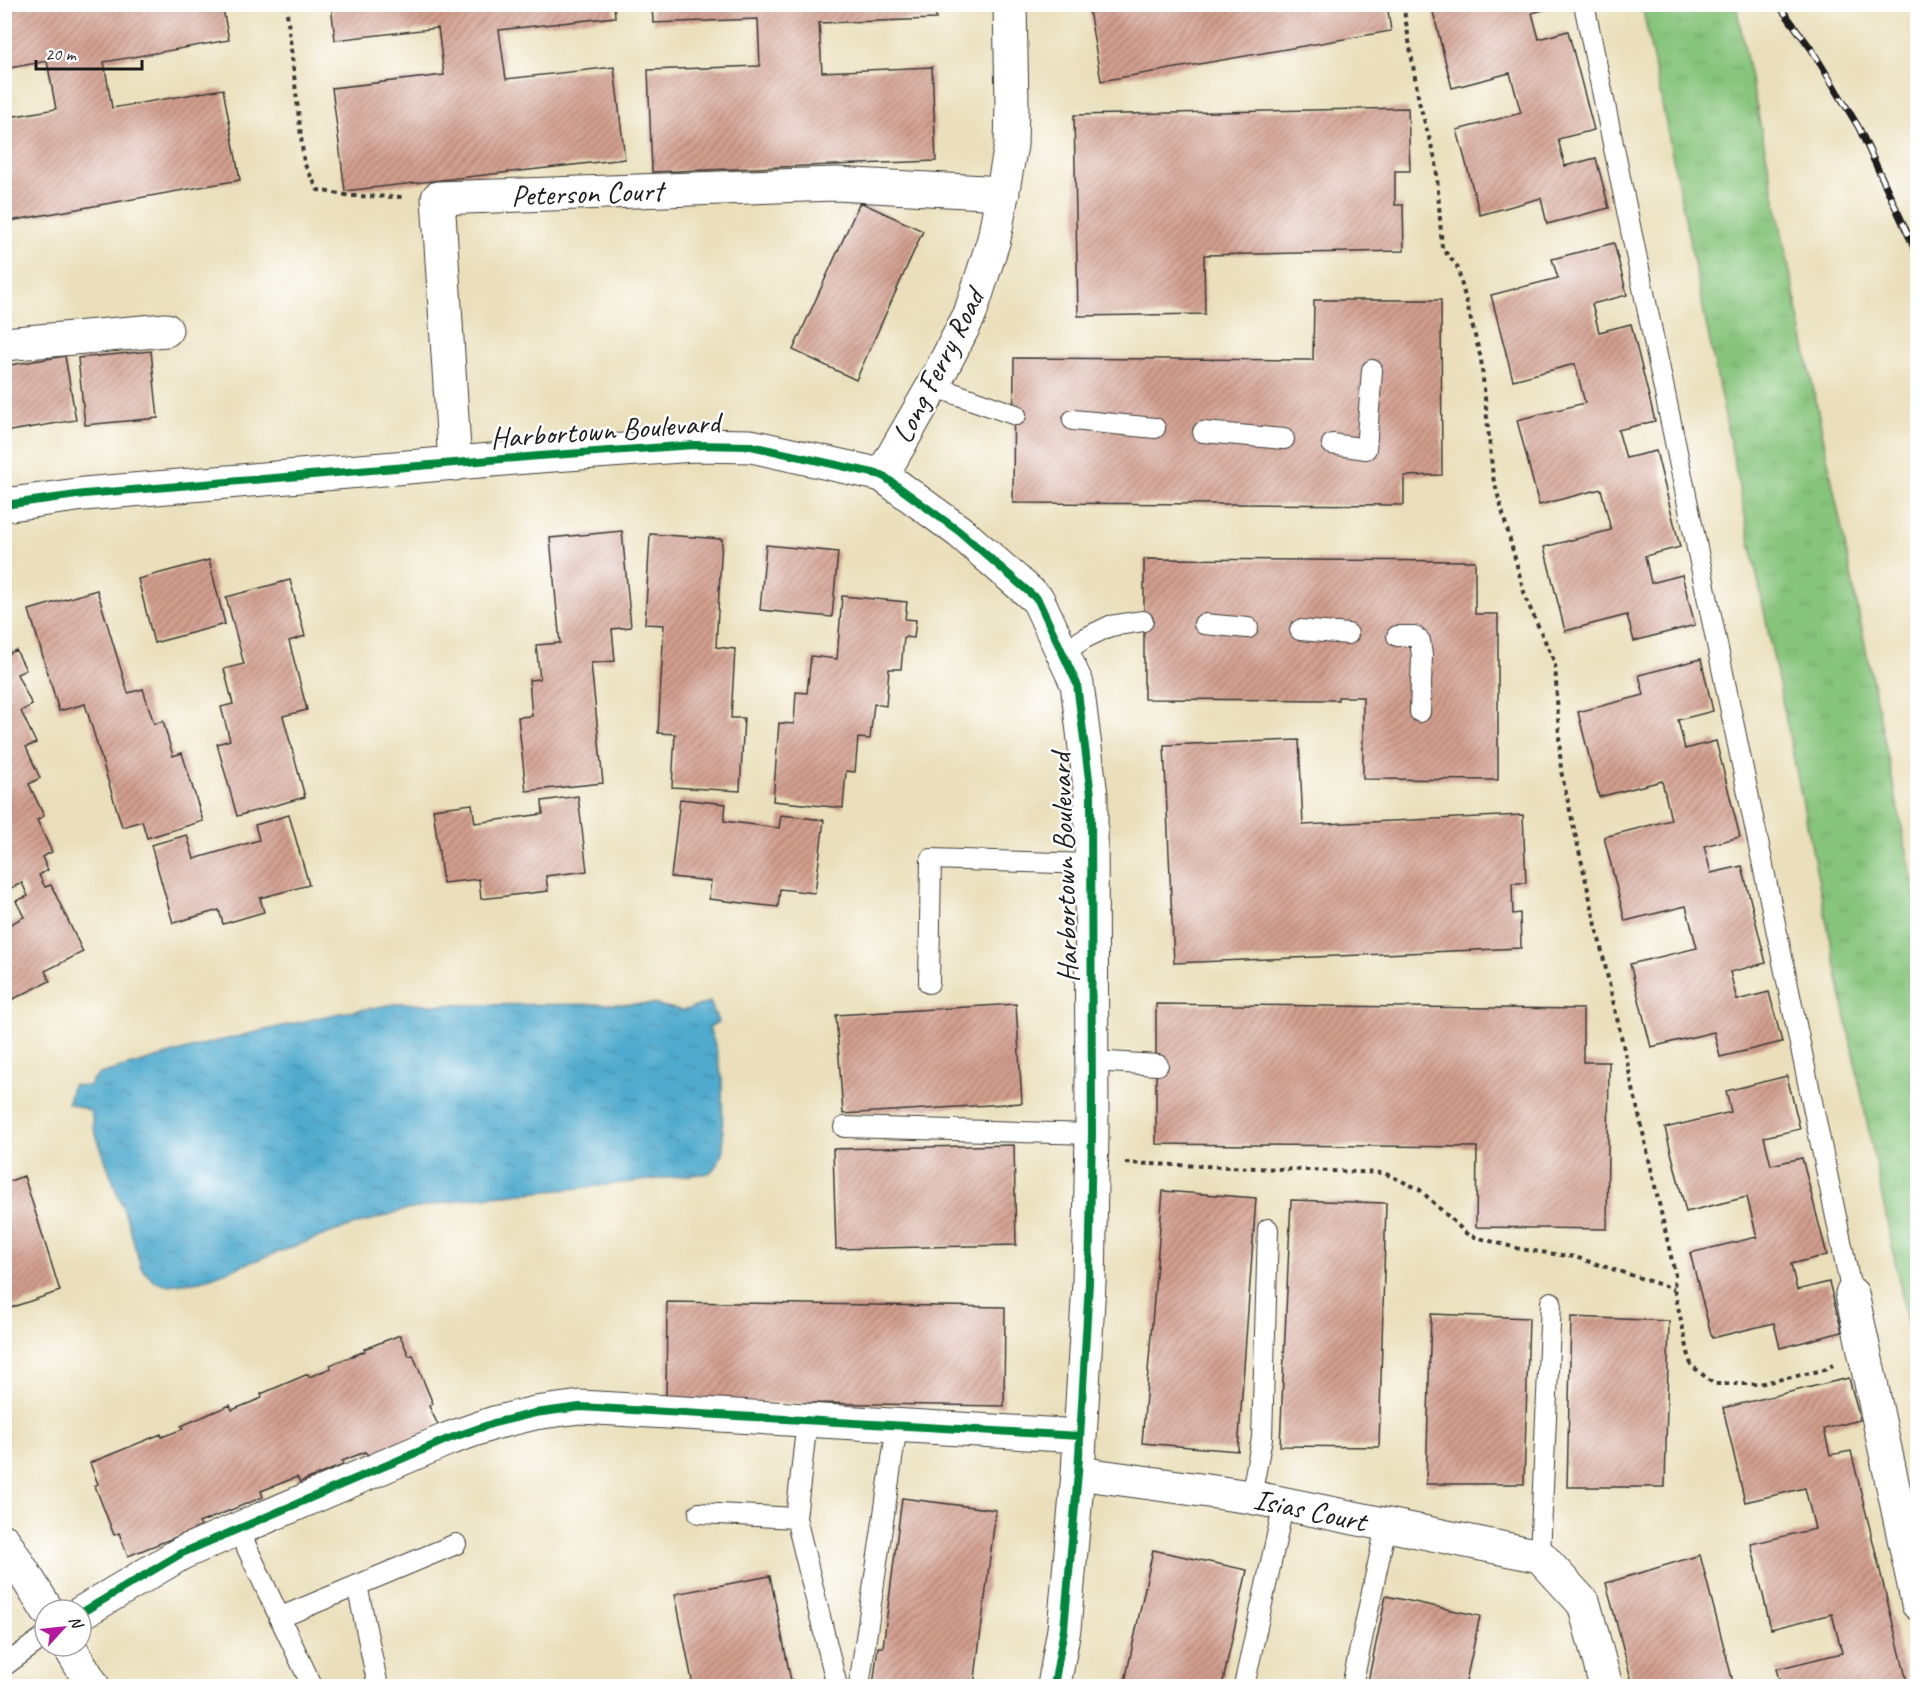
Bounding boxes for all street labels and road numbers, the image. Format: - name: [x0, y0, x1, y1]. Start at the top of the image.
- street label: Peterson Court: [511, 171, 668, 215]
- street label: Long Ferry Road: [883, 279, 995, 449]
- street label: Harbortown Boulevard: [489, 403, 725, 457]
- street label: Harbortown Boulevard: [1041, 748, 1087, 983]
- street label: Isias Court: [1250, 1480, 1373, 1541]

